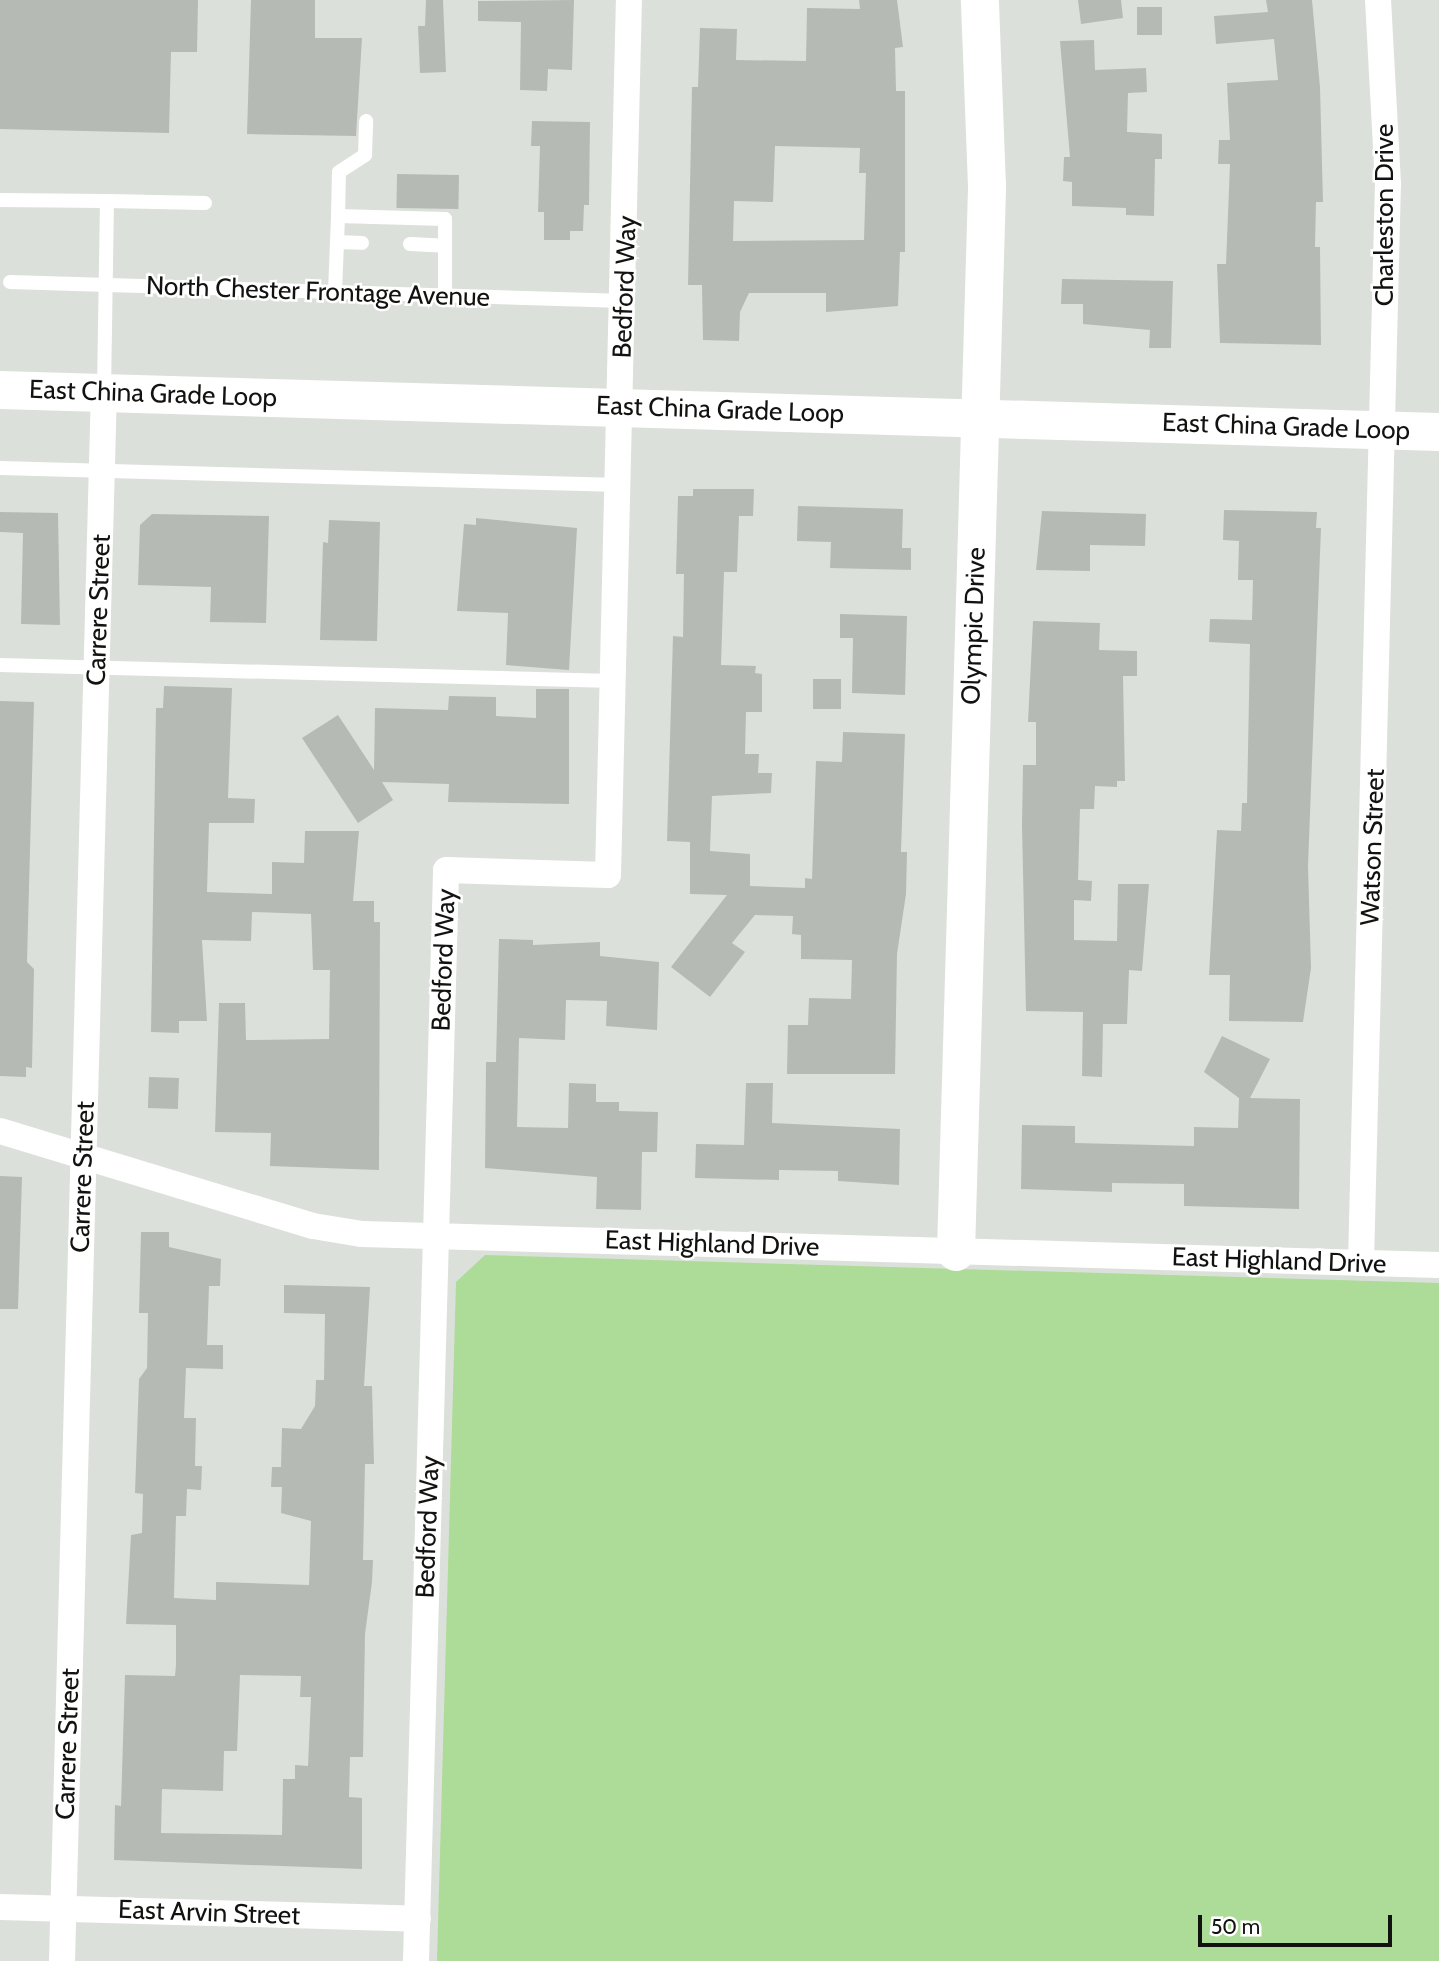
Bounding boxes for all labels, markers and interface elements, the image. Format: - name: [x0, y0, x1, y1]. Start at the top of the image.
- street label: Charleston Drive: [1369, 124, 1401, 306]
- street label: Bedford Way: [607, 215, 643, 359]
- street label: North Chester Frontage Avenue: [146, 270, 490, 314]
- street label: East China Grade Loop: [29, 374, 277, 414]
- street label: East China Grade Loop: [596, 390, 844, 430]
- street label: East China Grade Loop: [1162, 407, 1410, 447]
- street label: Carrere Street: [81, 534, 117, 686]
- street label: Olympic Drive: [956, 547, 992, 705]
- street label: Watson Street: [1355, 768, 1391, 926]
- street label: Bedford Way: [426, 888, 462, 1032]
- street label: Carrere Street: [65, 1101, 101, 1253]
- street label: East Highland Drive: [604, 1225, 820, 1263]
- street label: East Highland Drive: [1171, 1242, 1387, 1280]
- street label: Bedford Way: [410, 1455, 446, 1599]
- street label: Carrere Street: [50, 1668, 86, 1820]
- street label: East Arvin Street: [118, 1894, 300, 1932]
- scale bar: [1201, 1902, 1395, 1946]
- text: 50 m: [1211, 1914, 1260, 1939]

